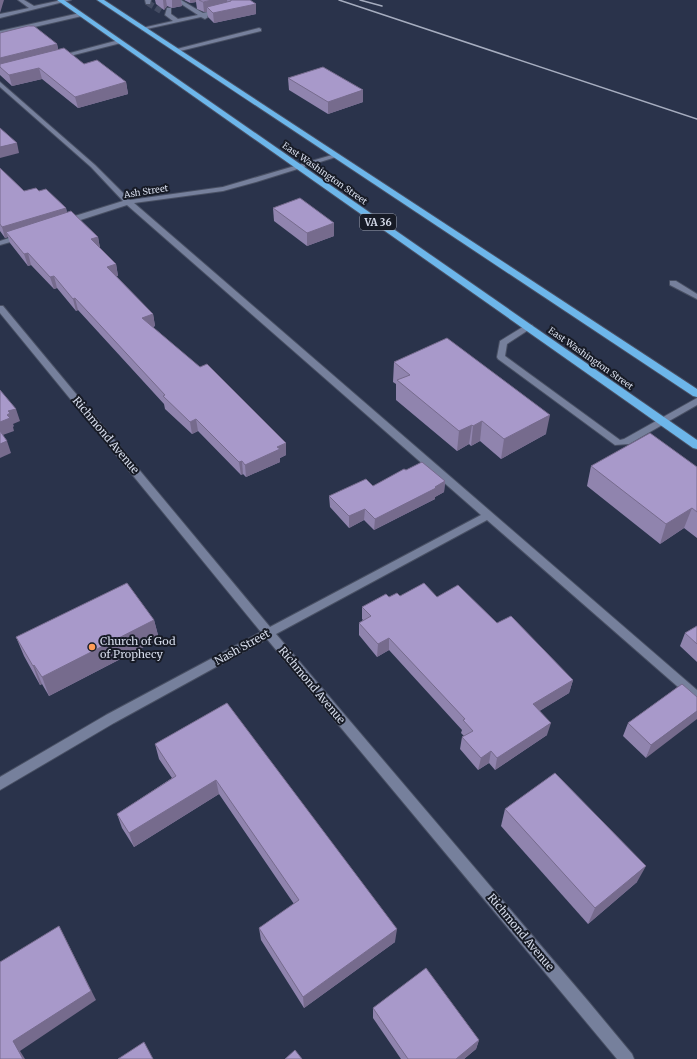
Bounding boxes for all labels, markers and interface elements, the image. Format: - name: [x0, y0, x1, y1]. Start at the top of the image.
- street label: East Washington Street: [280, 139, 370, 207]
- street label: Ash Street: [122, 182, 169, 200]
- road number: VA 36: [360, 214, 396, 230]
- street label: East Washington Street: [546, 324, 636, 392]
- street label: Richmond Avenue: [70, 394, 142, 477]
- street label: Nash Street: [212, 626, 273, 668]
- place label: Church of God of Prophecy: [100, 634, 176, 661]
- marker: Church of God of Prophecy: [87, 642, 97, 652]
- street label: Richmond Avenue: [276, 644, 348, 727]
- street label: Richmond Avenue: [485, 891, 557, 974]

